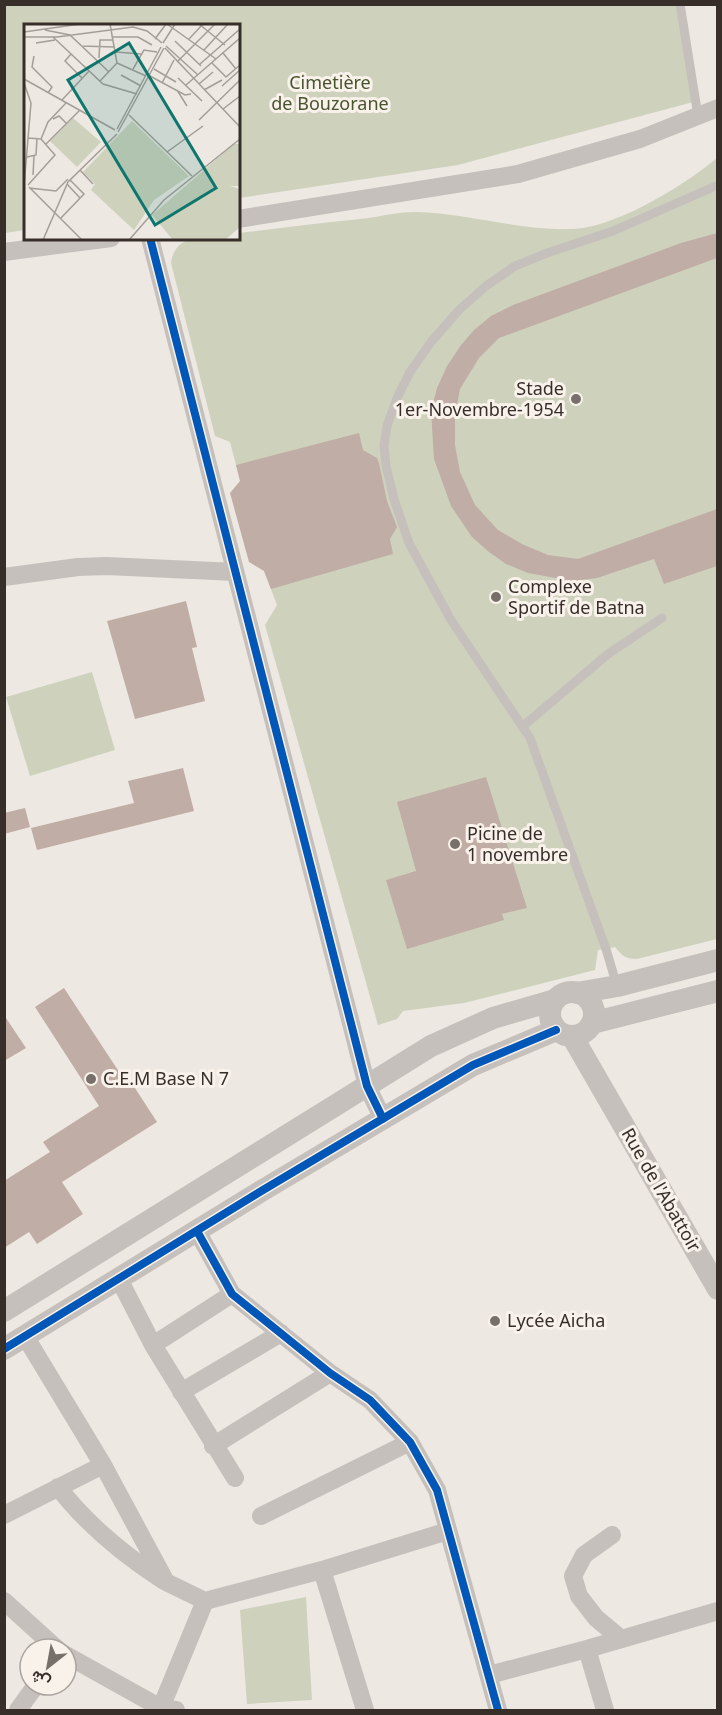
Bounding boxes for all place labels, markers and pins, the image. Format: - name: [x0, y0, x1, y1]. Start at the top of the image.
- place label: Stade 1er-Novembre-1954: [395, 376, 564, 421]
- marker: Stade 1er-Novembre-1954: [569, 392, 583, 406]
- place label: Complexe Sportif de Batna: [508, 574, 645, 619]
- marker: Complexe Sportif de Batna: [489, 590, 503, 604]
- place label: Picine de 1 novembre: [467, 821, 568, 866]
- marker: Picine de 1 novembre: [448, 837, 462, 851]
- place label: C.E.M Base N 7: [103, 1066, 229, 1090]
- marker: C.E.M Base N 7: [84, 1072, 98, 1086]
- place label: Lycée Aicha: [507, 1308, 605, 1332]
- marker: Lycée Aicha: [488, 1314, 502, 1328]

